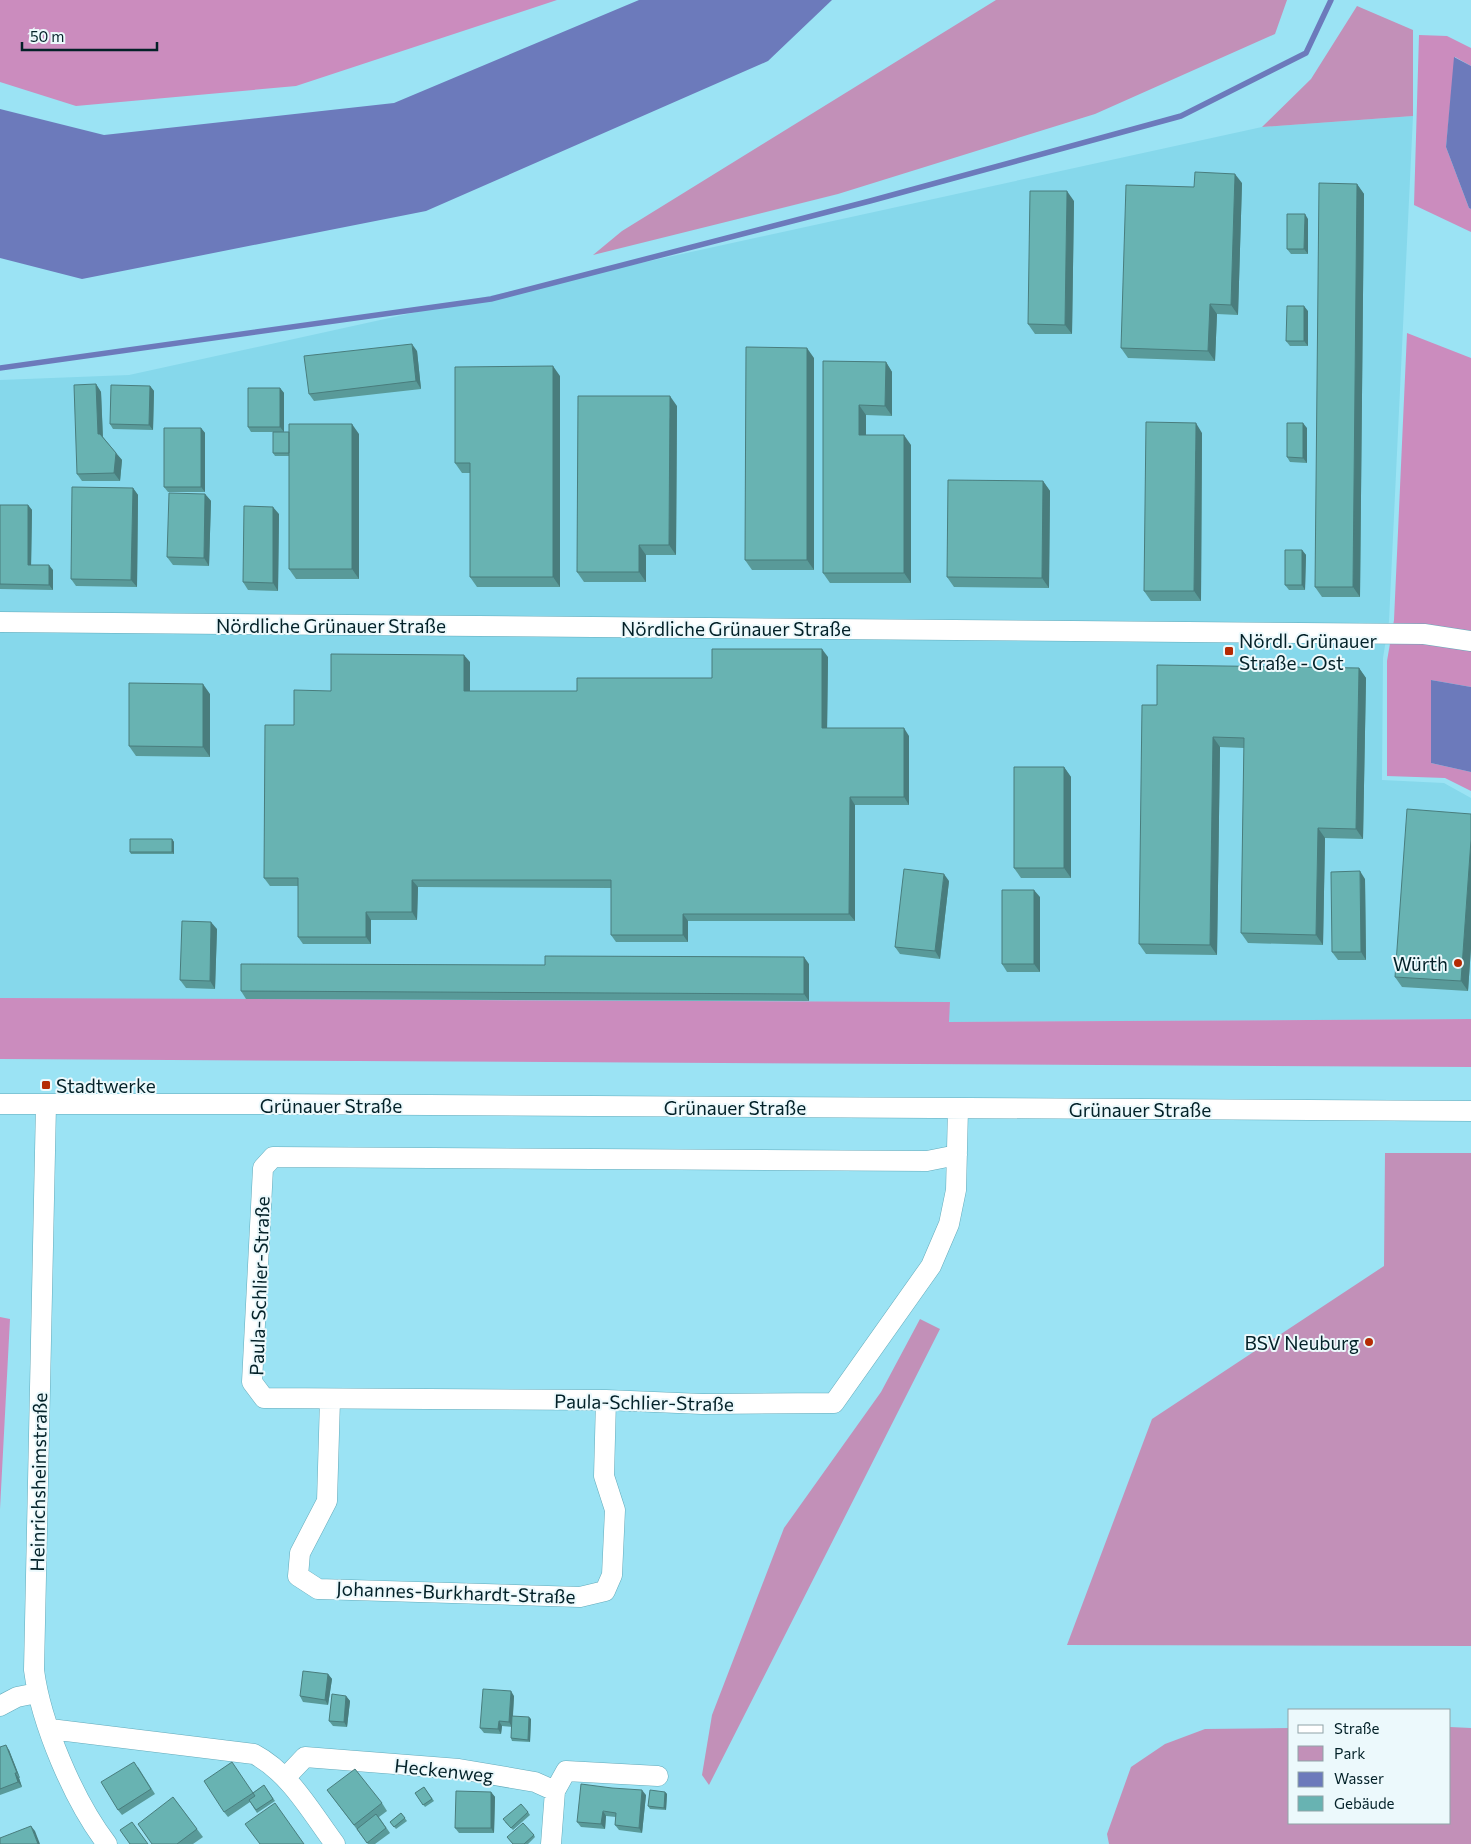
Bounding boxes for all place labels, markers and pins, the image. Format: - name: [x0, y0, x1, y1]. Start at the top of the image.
- place label: Nördl. Grünauer Straße - Ost: [1239, 629, 1377, 674]
- marker: Nördl. Grünauer Straße - Ost: [1223, 645, 1235, 657]
- place label: Würth: [1393, 952, 1448, 975]
- marker: Würth: [1452, 957, 1464, 969]
- place label: Stadtwerke: [56, 1074, 156, 1097]
- marker: Stadtwerke: [40, 1079, 52, 1091]
- place label: BSV Neuburg: [1245, 1331, 1359, 1354]
- marker: BSV Neuburg: [1363, 1336, 1375, 1348]

